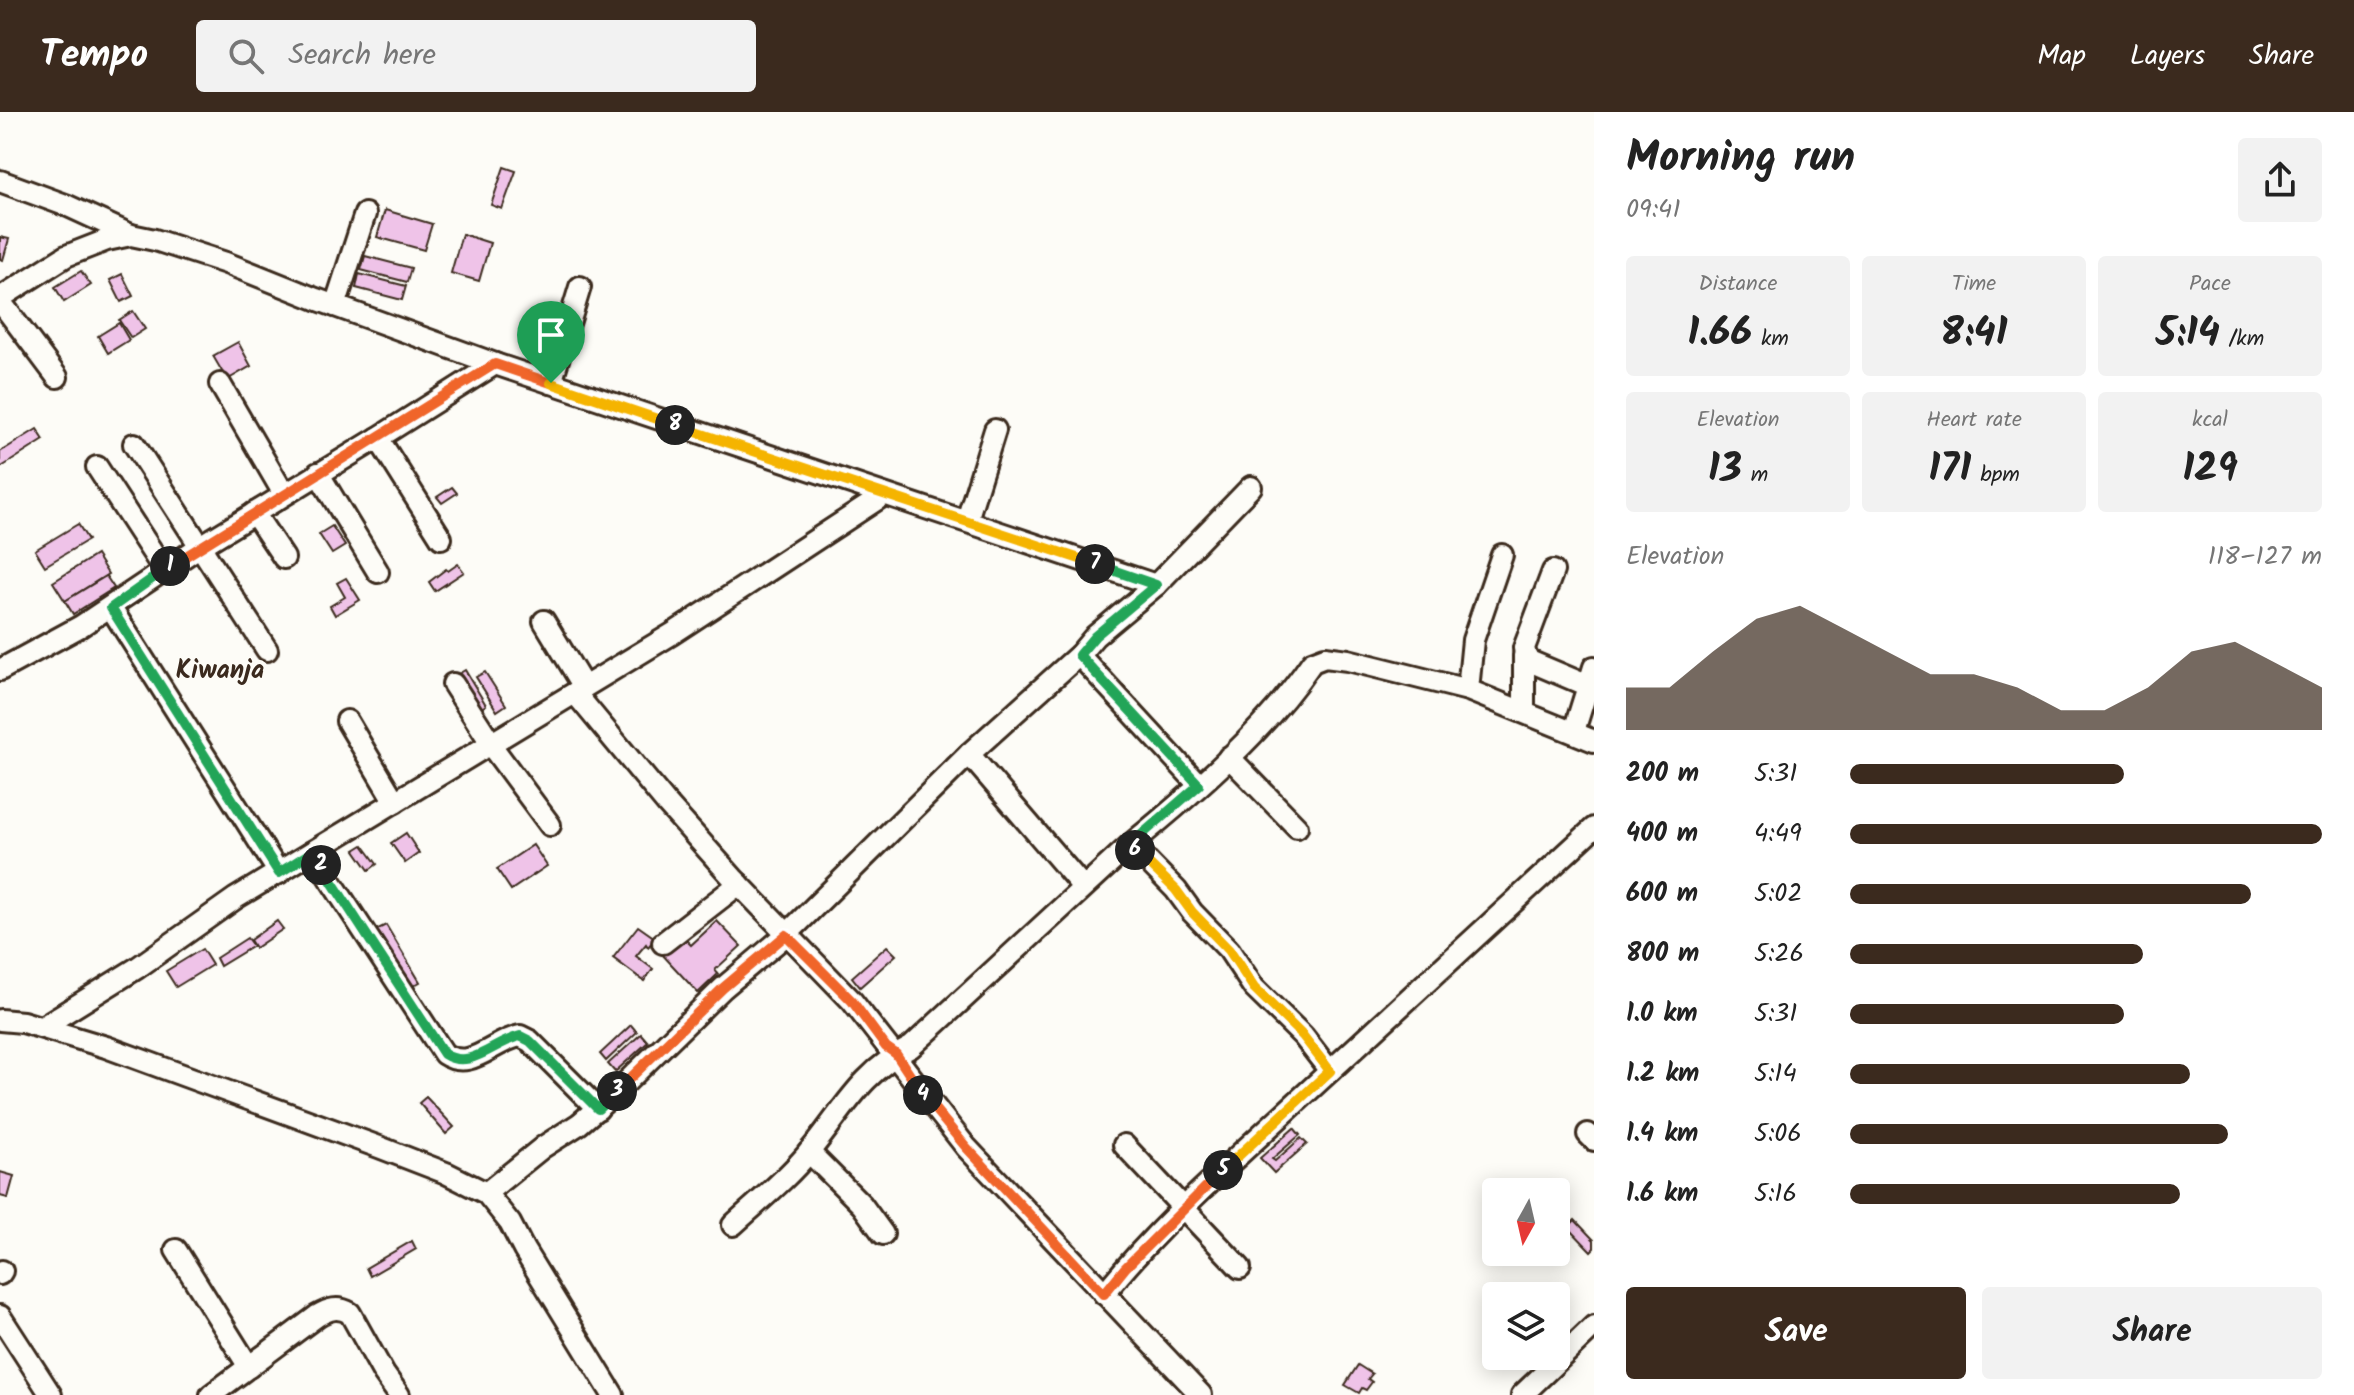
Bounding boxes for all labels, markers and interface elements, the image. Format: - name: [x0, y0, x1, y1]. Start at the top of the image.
- search box: [196, 20, 756, 92]
- text: Tempo: [40, 26, 148, 86]
- text: Search here: [288, 32, 436, 80]
- icon: search: [224, 34, 268, 78]
- text: Map: [2037, 34, 2086, 79]
- text: Layers: [2130, 34, 2205, 79]
- text: Share: [2249, 34, 2314, 79]
- text: Morning run: [1626, 124, 1855, 194]
- button: share: [2238, 138, 2322, 222]
- text: 09:41: [1626, 189, 1681, 231]
- text: Distance: [1698, 267, 1778, 302]
- text: Time: [1952, 267, 1996, 302]
- text: Pace: [2189, 267, 2231, 302]
- pin: [517, 301, 585, 383]
- text: 1.66: [1687, 302, 1752, 366]
- text: 8:41: [1940, 302, 2008, 366]
- text: 5:14: [2156, 302, 2220, 366]
- icon: arrive: [529, 313, 573, 357]
- text: km: [1752, 322, 1789, 357]
- text: /km: [2220, 322, 2264, 357]
- text: Elevation: [1696, 403, 1780, 438]
- text: Heart rate: [1926, 403, 2022, 438]
- text: kcal: [2192, 403, 2228, 438]
- pin: 8: [655, 405, 695, 445]
- text: 8: [669, 407, 681, 442]
- text: 13: [1708, 438, 1742, 502]
- text: 171: [1928, 438, 1971, 502]
- text: 129: [2182, 438, 2238, 502]
- text: m: [1742, 458, 1768, 493]
- text: bpm: [1971, 458, 2020, 493]
- text: Elevation: [1626, 536, 1724, 578]
- text: 118–127 m: [2208, 536, 2322, 578]
- pin: 7: [1075, 544, 1115, 584]
- pin: 1: [150, 546, 190, 586]
- text: 7: [1090, 546, 1100, 581]
- text: 1: [167, 548, 173, 583]
- district label: Kiwanja: [176, 650, 264, 692]
- text: 200 m: [1626, 753, 1699, 795]
- text: 5:31: [1754, 753, 1797, 795]
- text: 400 m: [1626, 813, 1698, 855]
- text: 4:49: [1754, 813, 1802, 855]
- pin: 6: [1115, 830, 1155, 870]
- text: 6: [1129, 832, 1141, 867]
- pin: 2: [301, 845, 341, 885]
- text: 2: [315, 847, 327, 882]
- text: 600 m: [1626, 873, 1698, 915]
- text: 5:02: [1754, 873, 1802, 915]
- text: 800 m: [1626, 933, 1699, 975]
- text: 5:26: [1754, 933, 1804, 975]
- text: 1.0 km: [1626, 993, 1697, 1035]
- text: 5:31: [1754, 993, 1797, 1035]
- text: 1.2 km: [1626, 1053, 1699, 1095]
- text: 5:14: [1754, 1053, 1797, 1095]
- pin: 3: [597, 1071, 637, 1111]
- text: 3: [611, 1073, 623, 1108]
- pin: 4: [903, 1075, 943, 1115]
- text: 4: [917, 1077, 929, 1112]
- text: 1.4 km: [1626, 1113, 1698, 1155]
- text: 5:06: [1754, 1113, 1802, 1155]
- pin: 5: [1203, 1150, 1243, 1190]
- text: 5: [1217, 1152, 1229, 1187]
- text: 1.6 km: [1626, 1173, 1698, 1215]
- text: 5:16: [1754, 1173, 1797, 1215]
- north arrow: [1482, 1178, 1570, 1266]
- map controls: [1482, 1178, 1570, 1370]
- button: layers: [1482, 1282, 1570, 1370]
- button: Save: [1626, 1287, 1966, 1379]
- button: Share: [1982, 1287, 2322, 1379]

